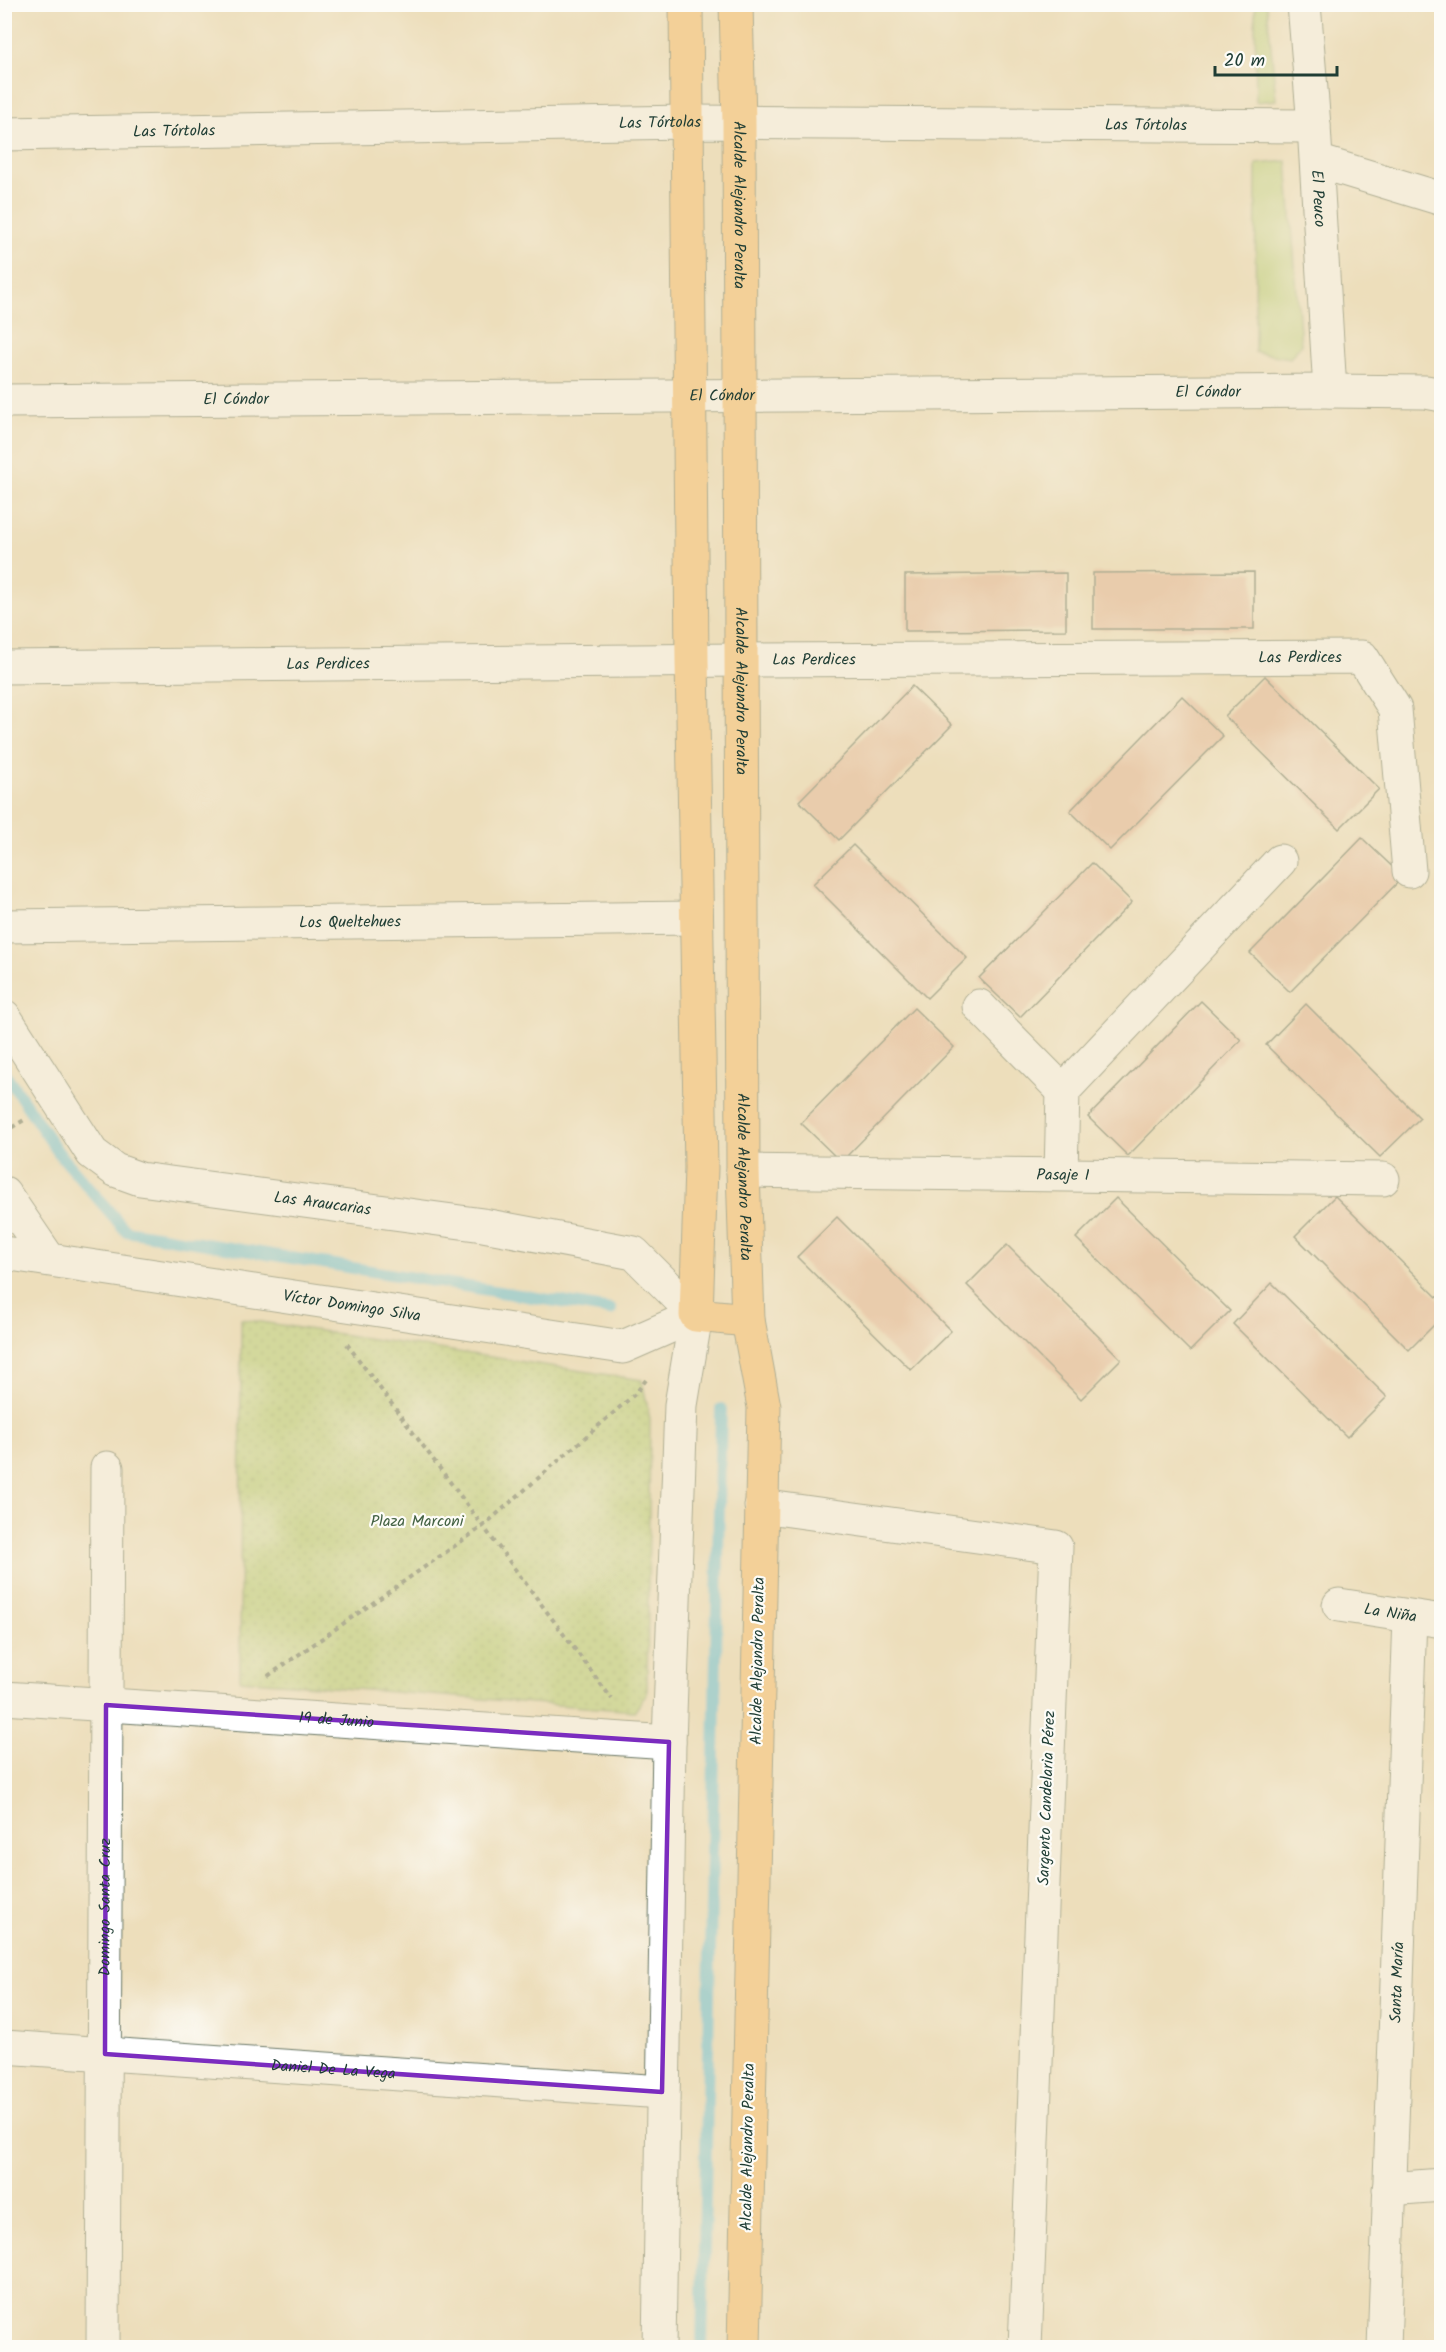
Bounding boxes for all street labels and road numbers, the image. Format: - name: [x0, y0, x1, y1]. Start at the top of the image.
- street label: Las Tórtolas: [619, 109, 701, 136]
- street label: Las Tórtolas: [1105, 112, 1187, 138]
- street label: Las Tórtolas: [133, 118, 216, 144]
- street label: Alcalde Alejandro Peralta: [726, 121, 752, 289]
- street label: El Peuco: [1304, 169, 1333, 228]
- street label: El Cóndor: [1175, 379, 1243, 405]
- street label: El Cóndor: [689, 383, 757, 408]
- street label: El Cóndor: [203, 386, 271, 412]
- street label: Alcalde Alejandro Peralta: [728, 607, 754, 775]
- street label: Las Perdices: [1258, 645, 1342, 670]
- street label: Las Perdices: [772, 647, 856, 672]
- street label: Las Perdices: [286, 651, 370, 677]
- street label: Los Queltehues: [299, 909, 401, 935]
- street label: Alcalde Alejandro Peralta: [730, 1093, 759, 1261]
- street label: Pasaje I: [1036, 1162, 1090, 1188]
- street label: Las Araucarias: [272, 1185, 373, 1222]
- street label: Víctor Domingo Silva: [281, 1283, 423, 1329]
- street label: Alcalde Alejandro Peralta: [744, 1577, 772, 1745]
- street label: La Niña: [1362, 1597, 1419, 1629]
- street label: 19 de Junio: [298, 1705, 375, 1735]
- street label: Sargento Candelaria Pérez: [1031, 1710, 1063, 1886]
- street label: Domingo Santa Cruz: [92, 1838, 118, 1976]
- street label: Santa María: [1383, 1941, 1411, 2023]
- street label: Daniel De La Vega: [270, 2053, 397, 2086]
- street label: Alcalde Alejandro Peralta: [734, 2063, 762, 2231]

